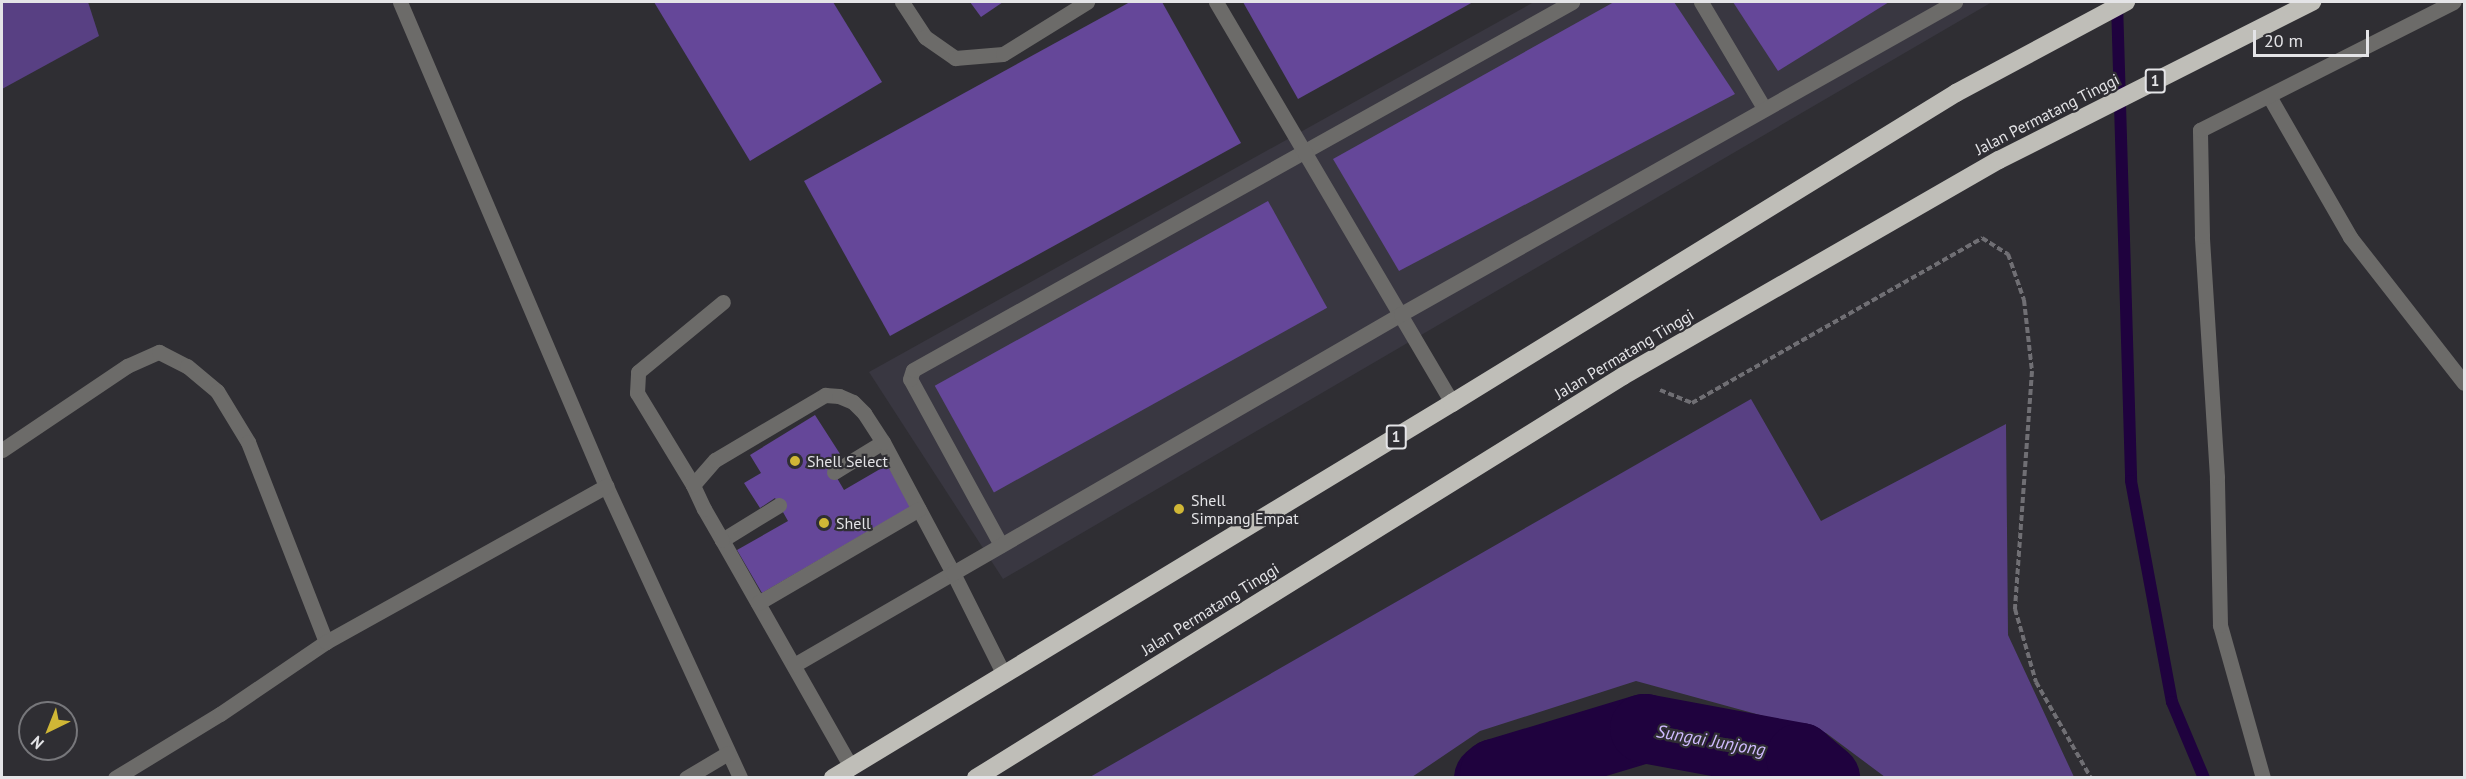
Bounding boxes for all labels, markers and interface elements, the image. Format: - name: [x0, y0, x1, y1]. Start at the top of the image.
- scale bar: [2256, 18, 2372, 56]
- text: 20 m: [2264, 29, 2303, 52]
- street label: Jalan Permatang Tinggi: [1972, 69, 2122, 159]
- road number: 1: [2144, 69, 2166, 93]
- street label: Jalan Permatang Tinggi: [1551, 305, 1697, 403]
- road number: 1: [1386, 425, 1406, 449]
- place label: Shell Select: [807, 451, 888, 471]
- marker: Shell Select: [788, 454, 802, 468]
- place label: Shell Simpang Empat: [1191, 490, 1299, 528]
- marker: Shell Simpang Empat: [1172, 502, 1186, 516]
- place label: Shell: [836, 513, 871, 533]
- marker: Shell: [817, 516, 831, 530]
- street label: Jalan Permatang Tinggi: [1137, 559, 1283, 659]
- north arrow: [18, 701, 78, 761]
- water label: Sungai Junjong: [1655, 721, 1767, 761]
- text: N: [26, 732, 48, 754]

